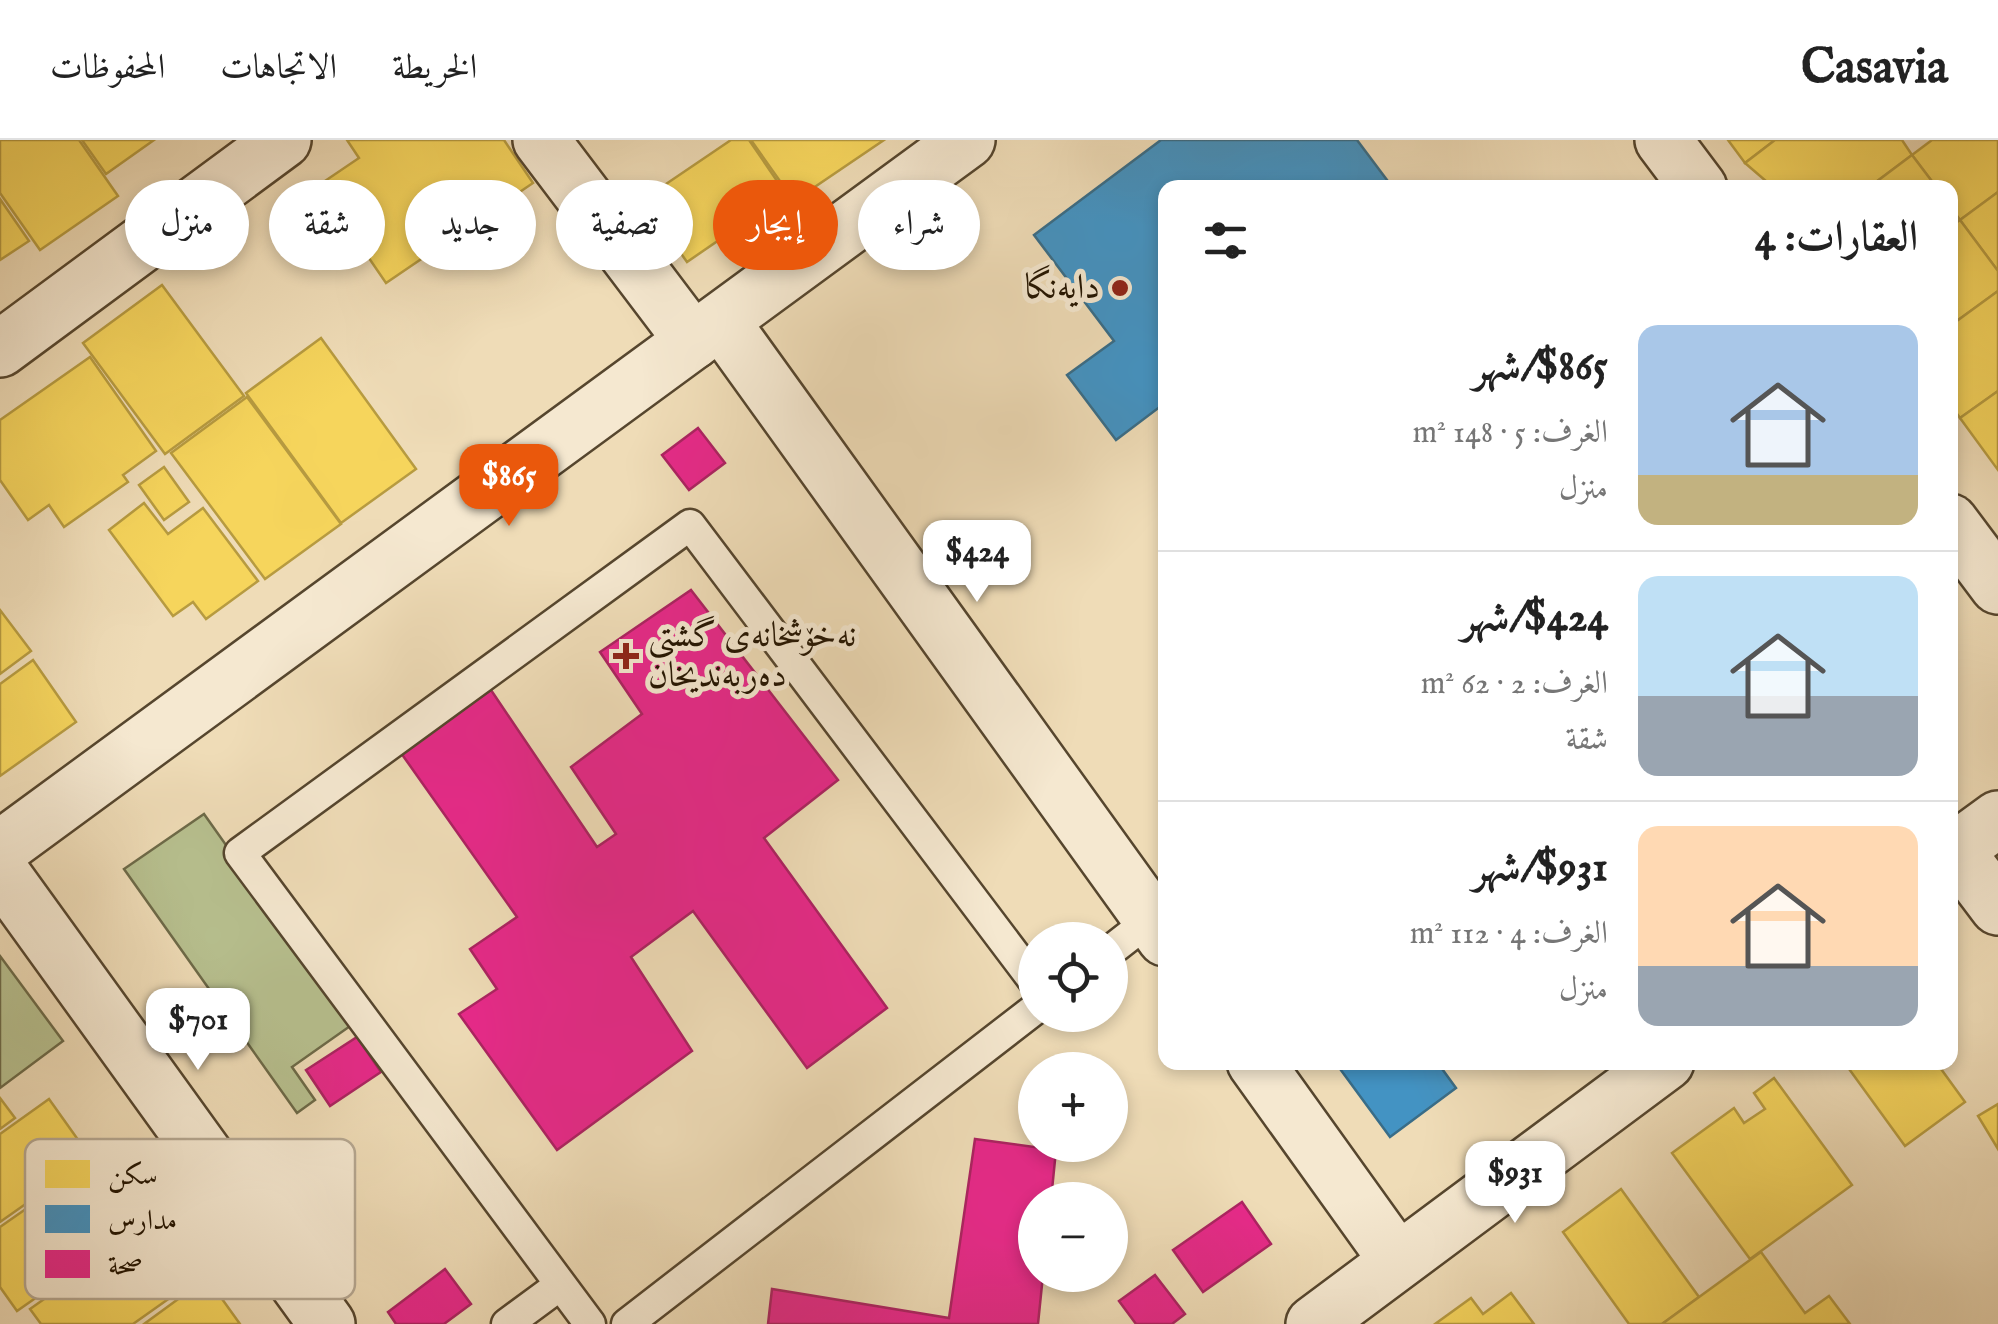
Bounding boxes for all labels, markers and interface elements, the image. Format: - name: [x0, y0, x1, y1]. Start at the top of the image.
- text: Casavia: [1801, 39, 1948, 99]
- text: المحفوظات: [50, 46, 165, 91]
- text: الاتجاهات: [220, 46, 337, 91]
- text: الخريطة: [392, 46, 477, 91]
- chip: منزل: [125, 180, 249, 270]
- chip: شقة: [269, 180, 385, 270]
- chip: جديد: [405, 180, 536, 270]
- chip: تصفية: [556, 180, 693, 270]
- chip: إيجار: [713, 180, 838, 270]
- chip: شراء: [858, 180, 980, 270]
- text: العقارات: 4: [1755, 212, 1918, 265]
- icon: filters: [1198, 213, 1253, 268]
- place label: دایەنگا: [1025, 264, 1100, 311]
- marker: دایەنگا: [1109, 277, 1131, 299]
- text: $865/شهر: [1473, 341, 1608, 394]
- icon: home: [1718, 365, 1838, 485]
- text: الغرف: 5 · 148 m²: [1412, 413, 1608, 454]
- pin: $865: [450, 444, 568, 529]
- text: $865: [481, 456, 537, 497]
- text: منزل: [1559, 469, 1608, 510]
- pin: $424: [918, 520, 1036, 605]
- text: $424: [945, 532, 1009, 573]
- text: $424/شهر: [1461, 592, 1608, 645]
- place label: نەخۆشخانەی گشتی دەربەندیخان: [648, 614, 856, 699]
- icon: home: [1718, 616, 1838, 736]
- marker: نەخۆشخانەی گشتی دەربەندیخان: [613, 643, 639, 669]
- text: الغرف: 2 · 62 m²: [1421, 664, 1608, 705]
- text: شقة: [1566, 720, 1608, 761]
- text: $931/شهر: [1473, 842, 1608, 895]
- icon: home: [1718, 866, 1838, 986]
- text: الغرف: 4 · 112 m²: [1410, 914, 1608, 955]
- map controls: [1018, 922, 1128, 1292]
- button: locate: [1018, 922, 1128, 1032]
- text: منزل: [1559, 970, 1608, 1011]
- pin: $701: [139, 988, 257, 1073]
- text: $701: [168, 1000, 228, 1041]
- button: +: [1018, 1052, 1128, 1162]
- legend: [25, 1139, 355, 1299]
- pin: $931: [1456, 1141, 1574, 1226]
- text: $931: [1487, 1153, 1543, 1194]
- text: سكن: [108, 1159, 158, 1194]
- button: −: [1018, 1182, 1128, 1292]
- text: مدارس: [108, 1204, 177, 1239]
- text: صحة: [108, 1249, 143, 1284]

